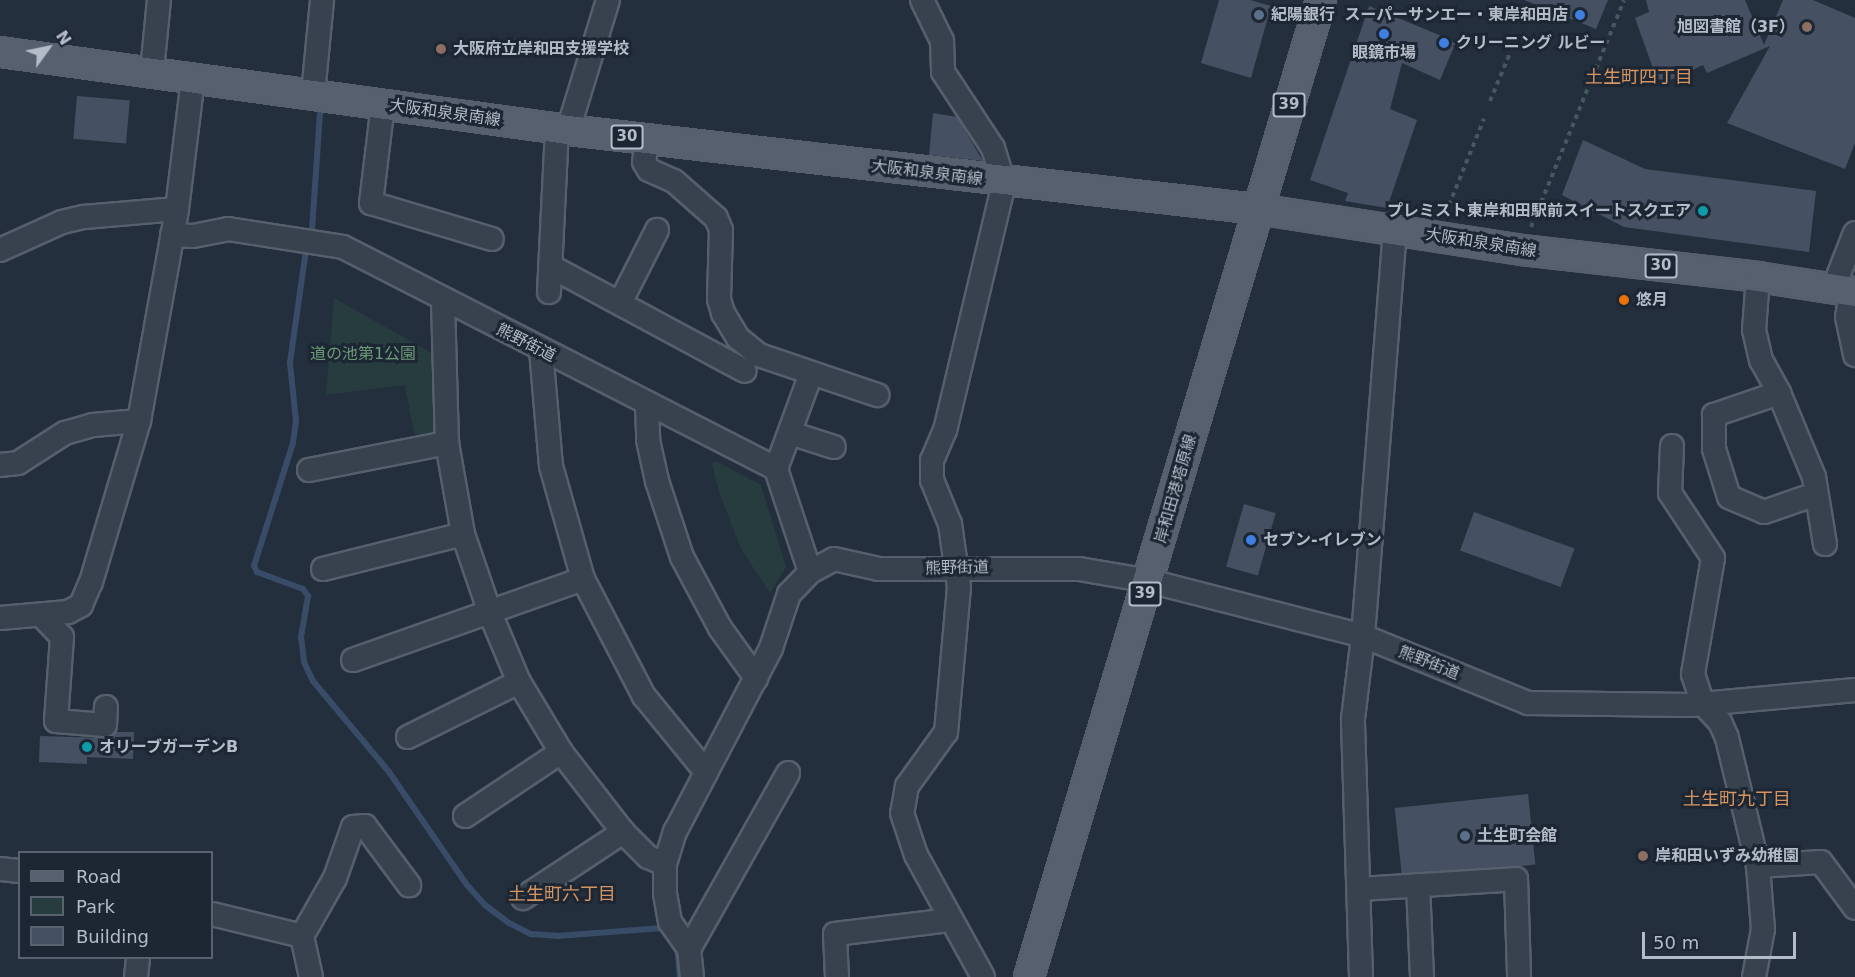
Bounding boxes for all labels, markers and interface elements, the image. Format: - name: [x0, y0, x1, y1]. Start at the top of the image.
- place label: 紀陽銀行: [1271, 5, 1335, 25]
- place label: スーパーサンエー・東岸和田店: [1344, 5, 1568, 25]
- marker: 紀陽銀行: [1252, 8, 1266, 22]
- marker: スーパーサンエー・東岸和田店: [1573, 8, 1587, 22]
- place label: 旭図書館（3F）: [1677, 17, 1795, 37]
- north arrow: [18, 18, 78, 78]
- marker: 旭図書館（3F）: [1800, 20, 1814, 34]
- text: N: [52, 27, 75, 49]
- marker: 眼鏡市場: [1377, 27, 1391, 41]
- place label: クリーニング ルビー: [1456, 33, 1606, 53]
- marker: クリーニング ルビー: [1437, 36, 1451, 50]
- place label: 大阪府立岸和田支援学校: [453, 39, 629, 59]
- marker: 大阪府立岸和田支援学校: [434, 42, 448, 56]
- place label: 眼鏡市場: [1352, 43, 1416, 63]
- district label: 土生町四丁目: [1585, 66, 1693, 88]
- road number: 39: [1272, 93, 1306, 117]
- street label: 大阪和泉泉南線: [388, 96, 502, 130]
- road number: 30: [610, 125, 644, 149]
- street label: 大阪和泉泉南線: [870, 157, 984, 189]
- place label: プレミスト東岸和田駅前スイートスクエア: [1387, 201, 1691, 221]
- marker: プレミスト東岸和田駅前スイートスクエア: [1696, 204, 1710, 218]
- street label: 大阪和泉泉南線: [1424, 225, 1538, 261]
- road number: 30: [1644, 254, 1678, 278]
- place label: 悠月: [1636, 290, 1668, 310]
- marker: 悠月: [1617, 293, 1631, 307]
- street label: 熊野街道: [493, 320, 559, 366]
- park label: 道の池第1公園: [310, 344, 416, 364]
- street label: 岸和田港塔原線: [1151, 433, 1201, 545]
- place label: セブン-イレブン: [1263, 530, 1382, 550]
- marker: セブン-イレブン: [1244, 533, 1258, 547]
- street label: 熊野街道: [925, 558, 989, 578]
- road number: 39: [1128, 582, 1162, 606]
- street label: 熊野街道: [1396, 642, 1462, 684]
- place label: オリーブガーデンB: [99, 737, 239, 757]
- marker: オリーブガーデンB: [80, 740, 94, 754]
- district label: 土生町九丁目: [1683, 788, 1791, 810]
- place label: 土生町会館: [1477, 826, 1557, 846]
- marker: 土生町会館: [1458, 829, 1472, 843]
- place label: 岸和田いずみ幼稚園: [1655, 846, 1799, 866]
- marker: 岸和田いずみ幼稚園: [1636, 849, 1650, 863]
- legend: [18, 851, 213, 959]
- text: Road: [76, 866, 121, 887]
- district label: 土生町六丁目: [508, 883, 616, 905]
- text: Park: [76, 896, 115, 917]
- scale bar: [1645, 920, 1800, 958]
- text: Building: [76, 926, 149, 947]
- text: 50 m: [1653, 932, 1699, 953]

